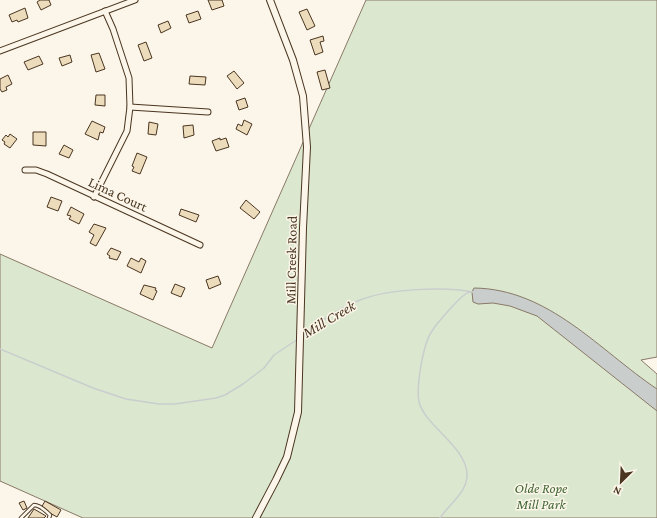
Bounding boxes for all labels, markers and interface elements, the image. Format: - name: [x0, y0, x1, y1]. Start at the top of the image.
- street label: Lima Court: [86, 173, 150, 215]
- street label: Mill Creek Road: [282, 215, 300, 304]
- water label: Mill Creek: [299, 296, 359, 341]
- north arrow: [601, 462, 641, 502]
- park label: Olde Rope Mill Park: [515, 480, 568, 512]
- text: N: [611, 484, 623, 498]

